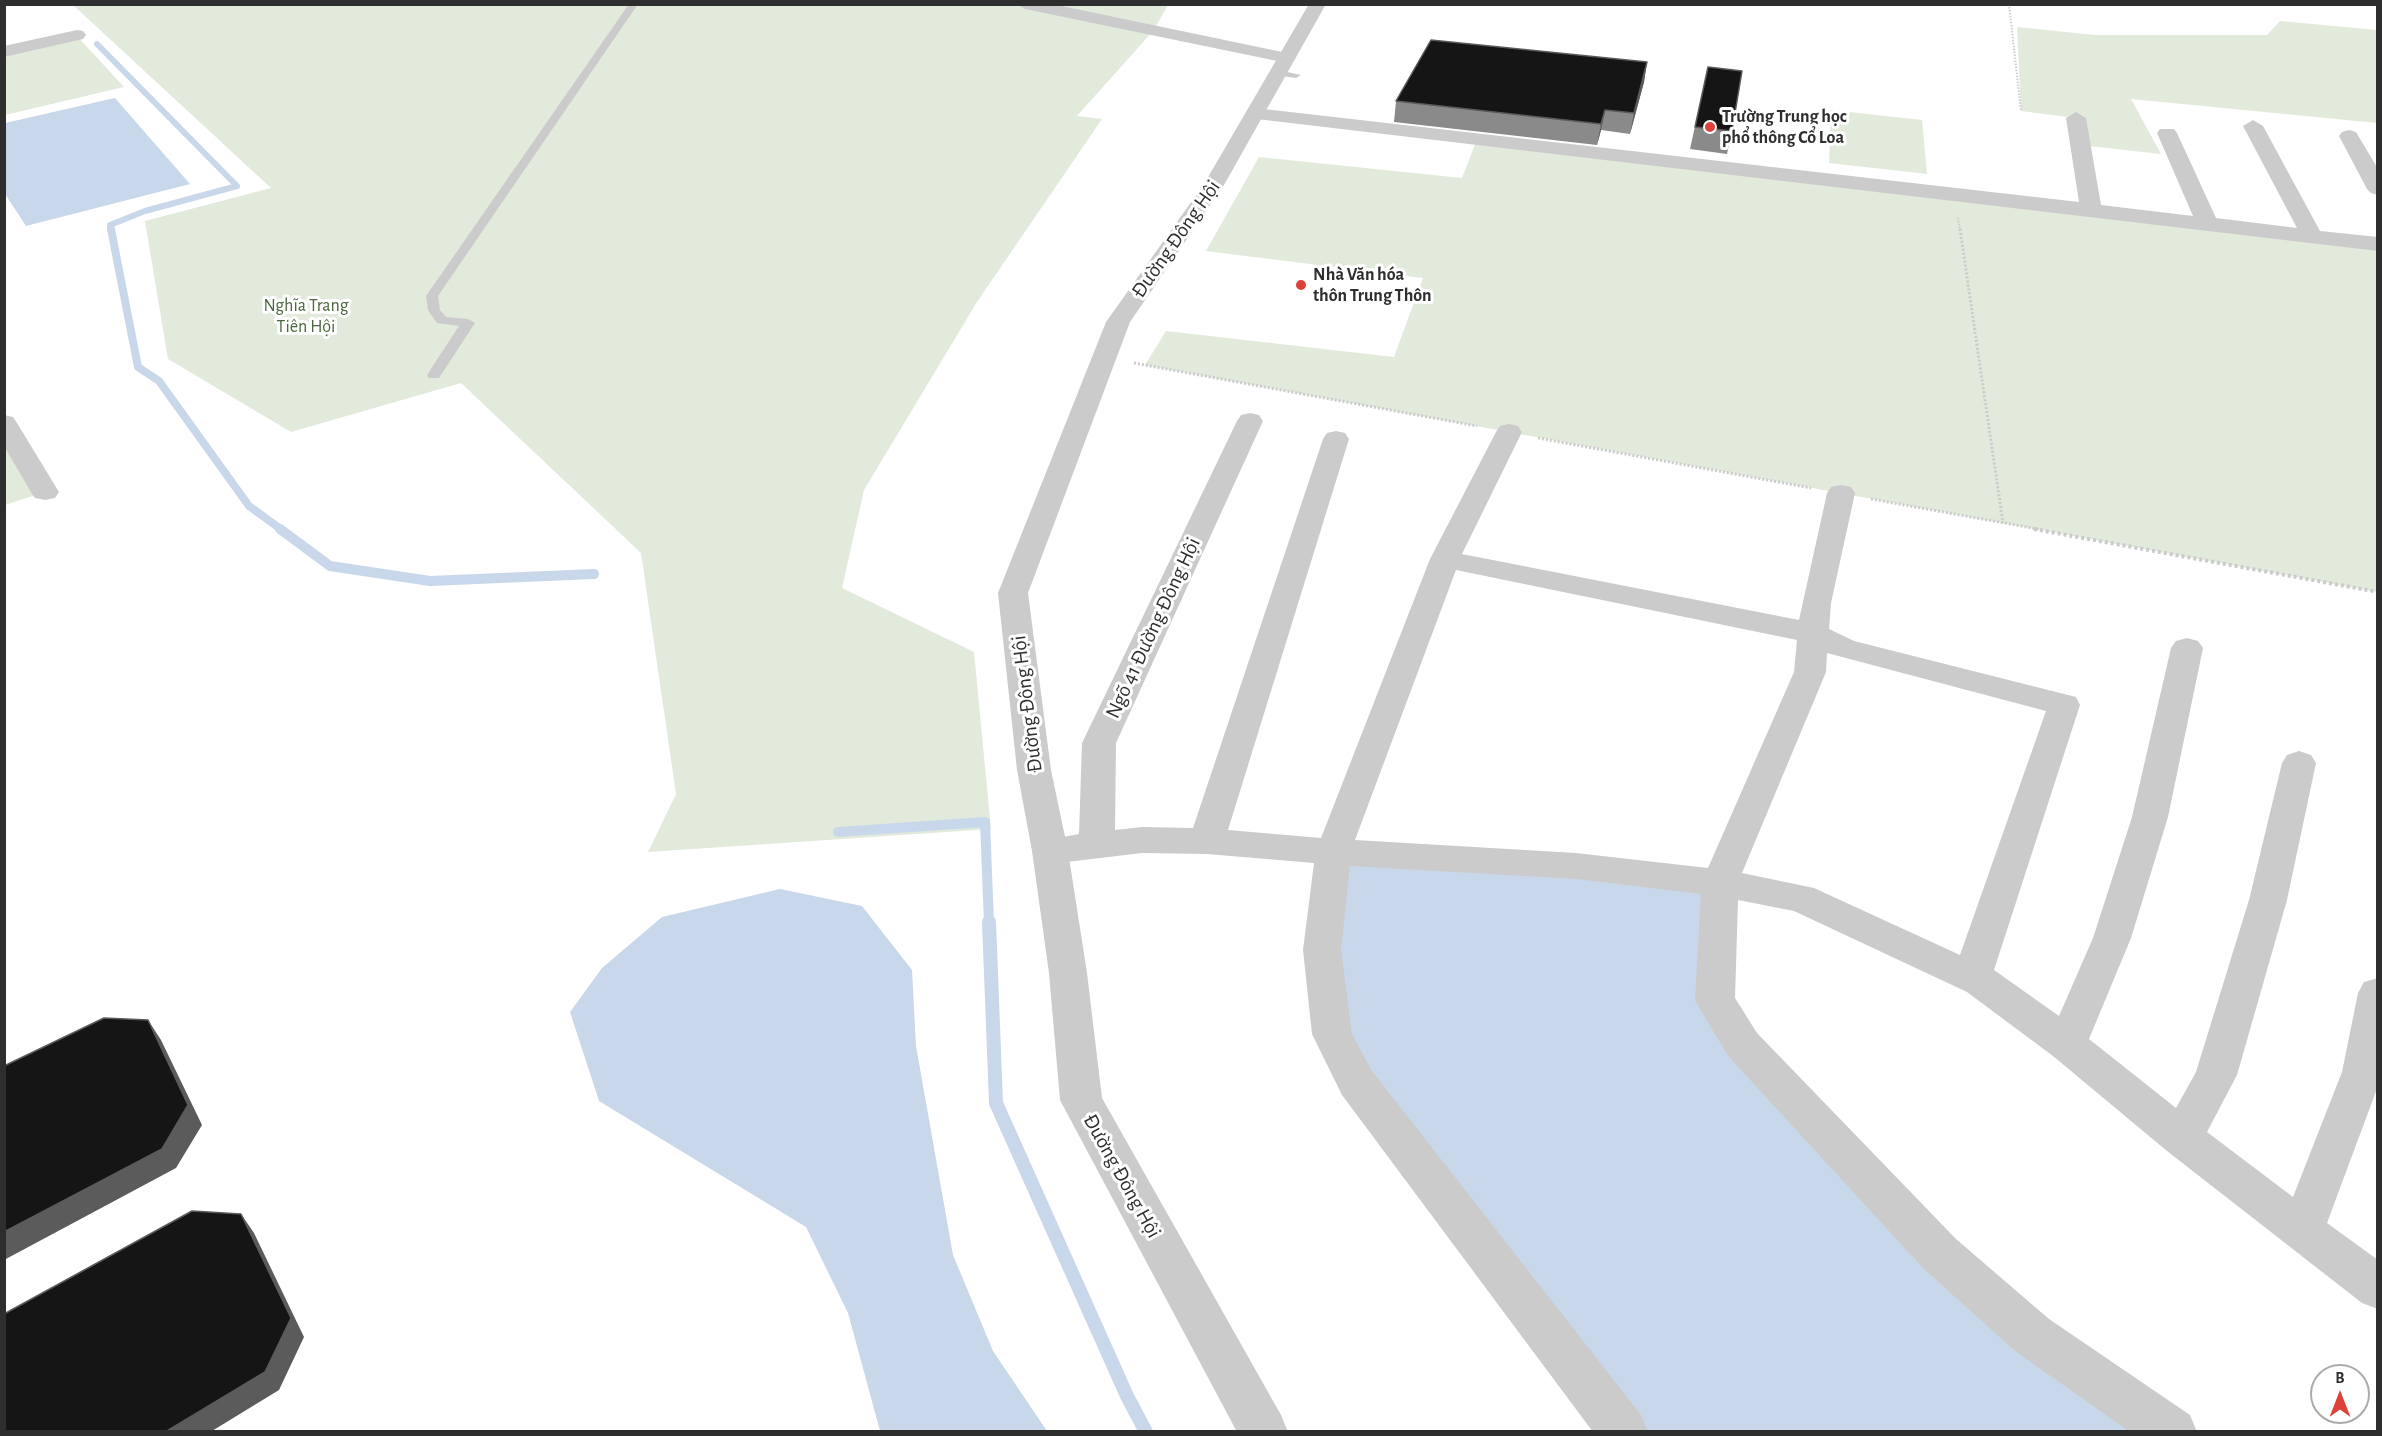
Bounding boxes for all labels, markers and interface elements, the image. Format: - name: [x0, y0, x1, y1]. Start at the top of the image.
- place label: Trường Trung học phổ thông Cổ Loa: [1722, 106, 1847, 148]
- marker: Trường Trung học phổ thông Cổ Loa: [1703, 120, 1717, 134]
- street label: Đường Đông Hội: [1126, 175, 1226, 303]
- place label: Nhà Văn hóa thôn Trung Thôn: [1313, 264, 1432, 306]
- marker: Nhà Văn hóa thôn Trung Thôn: [1294, 278, 1308, 292]
- park label: Nghĩa Trang Tiên Hội: [263, 295, 349, 338]
- street label: Ngõ 41 Đường Đông Hội: [1100, 534, 1206, 722]
- street label: Đường Đông Hội: [1006, 634, 1048, 774]
- street label: Đường Đông Hội: [1077, 1109, 1167, 1243]
- north arrow: [2310, 1364, 2370, 1424]
- text: B: [2335, 1370, 2345, 1386]

